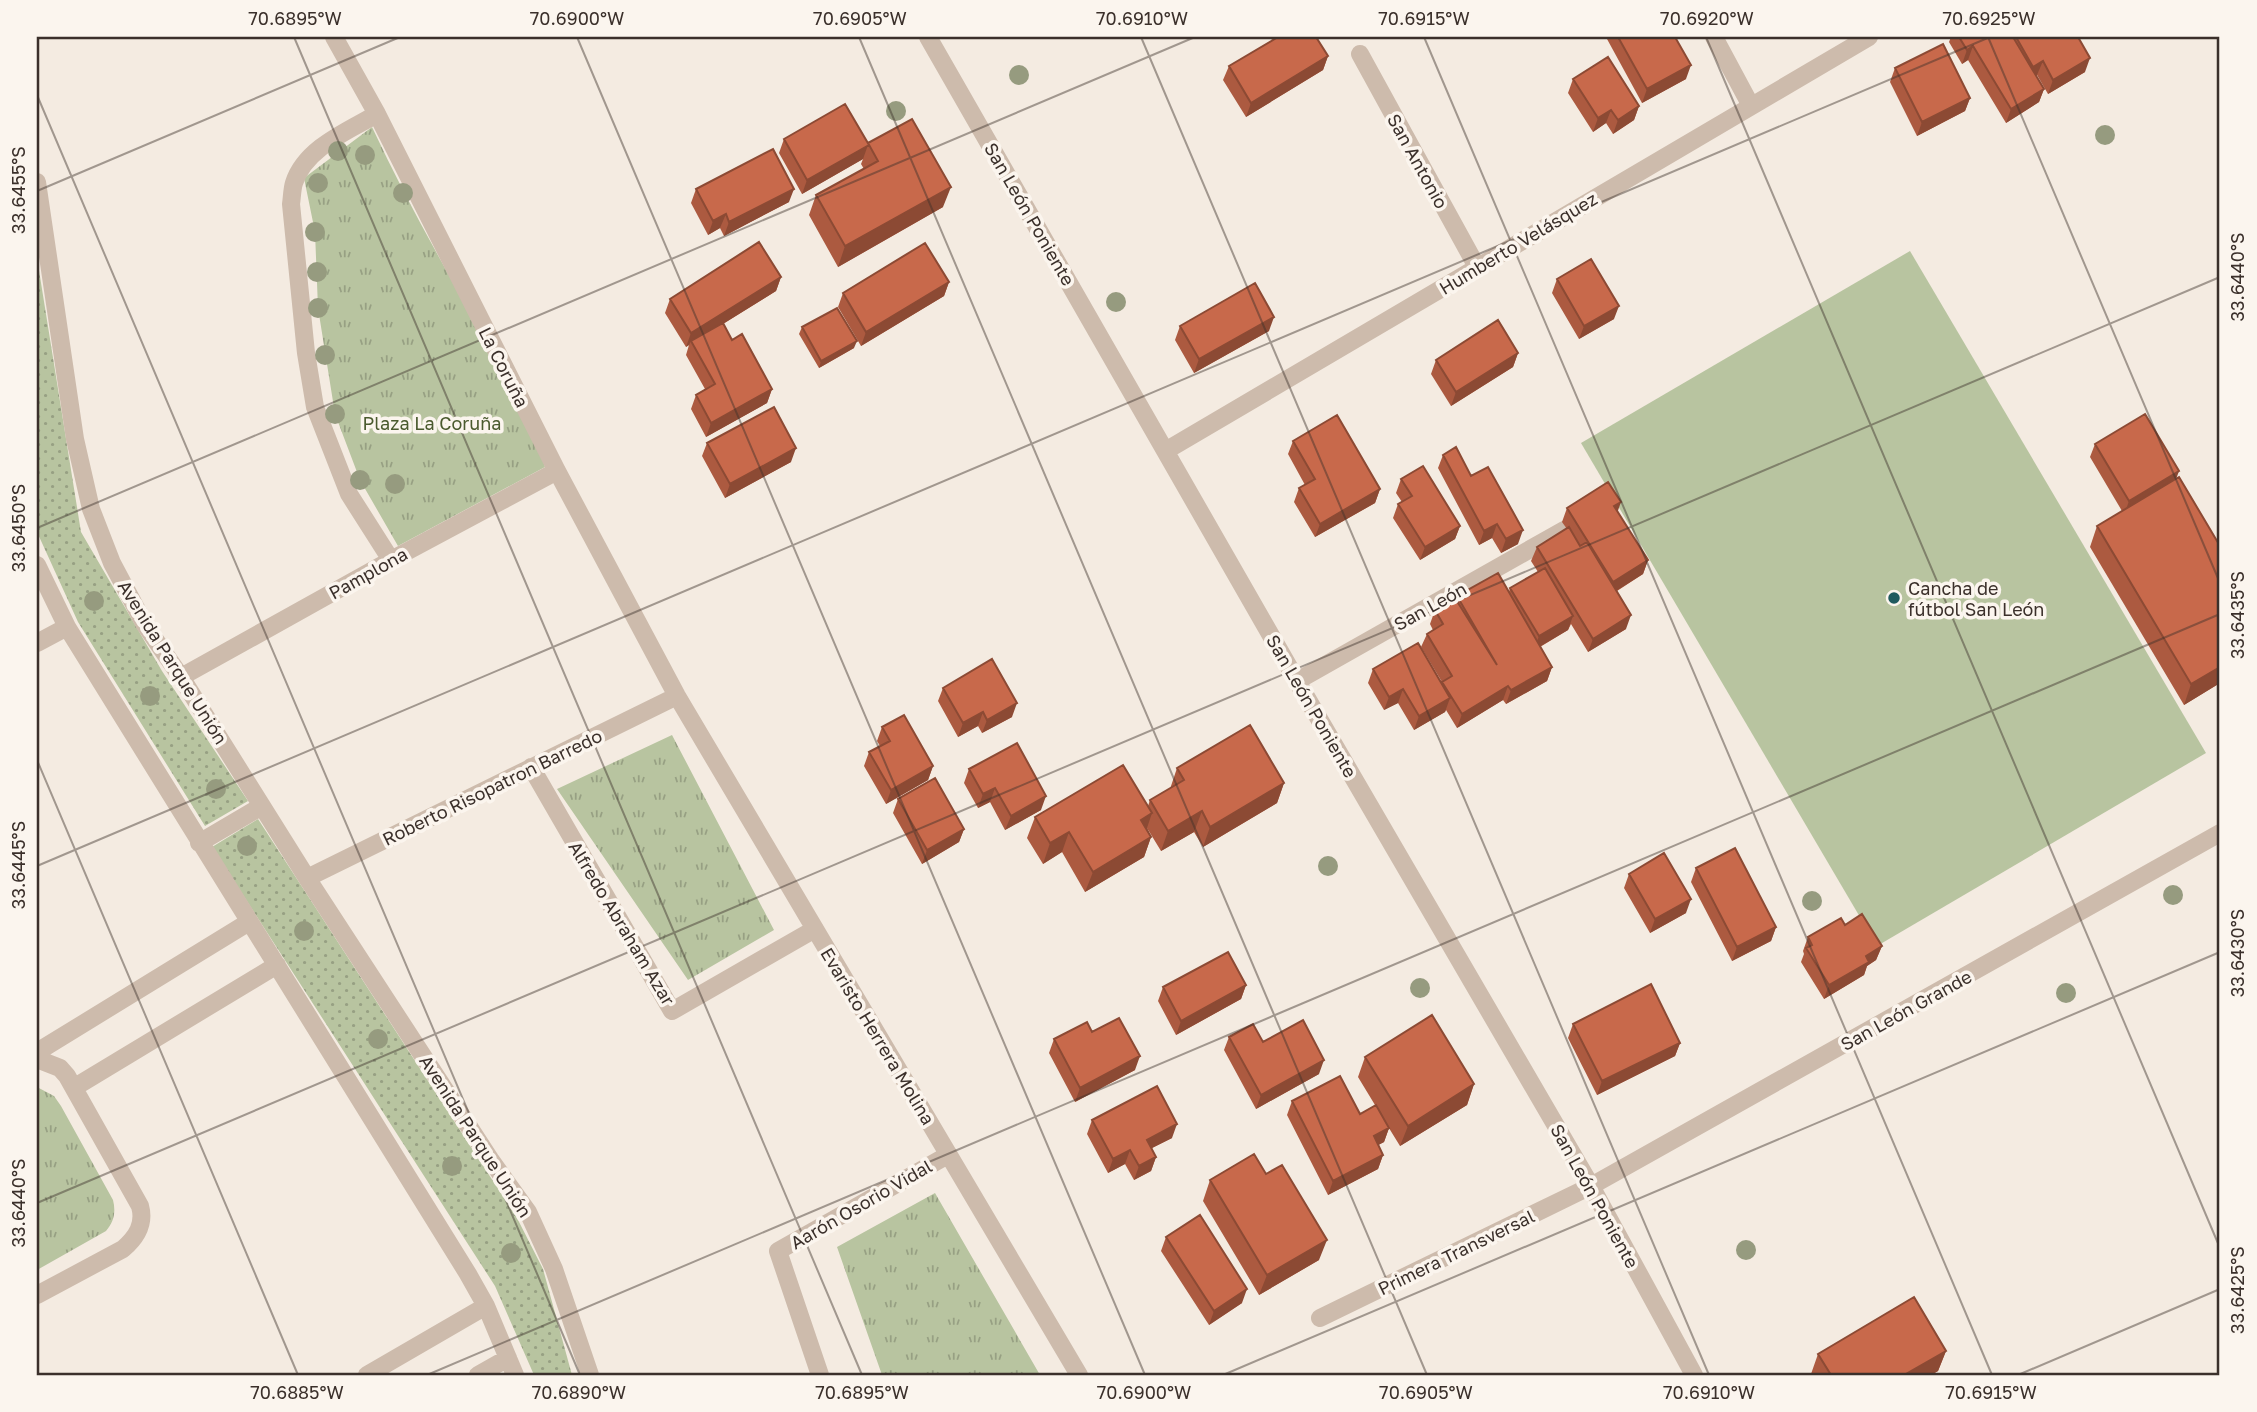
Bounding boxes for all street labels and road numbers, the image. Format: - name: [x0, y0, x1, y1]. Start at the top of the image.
- street label: San Antonio: [1383, 110, 1453, 212]
- street label: San León Poniente: [980, 139, 1080, 289]
- street label: Humberto Velásquez: [1435, 187, 1601, 299]
- street label: La Coruña: [474, 323, 534, 411]
- street label: Pamplona: [325, 542, 411, 604]
- street label: Avenida Parque Unión: [114, 576, 232, 748]
- street label: San León: [1390, 577, 1470, 635]
- street label: San León Poniente: [1262, 631, 1362, 781]
- street label: Roberto Risopatron Barredo: [379, 724, 605, 850]
- street label: Alfredo Abraham Azar: [564, 837, 680, 1009]
- street label: Evaristo Herrera Molina: [816, 944, 940, 1128]
- street label: San León Grande: [1837, 965, 1975, 1055]
- street label: Avenida Parque Unión: [415, 1051, 537, 1221]
- street label: San León Poniente: [1546, 1120, 1644, 1272]
- street label: Aarón Osorio Vidal: [786, 1154, 936, 1254]
- street label: Primera Transversal: [1374, 1204, 1538, 1299]

